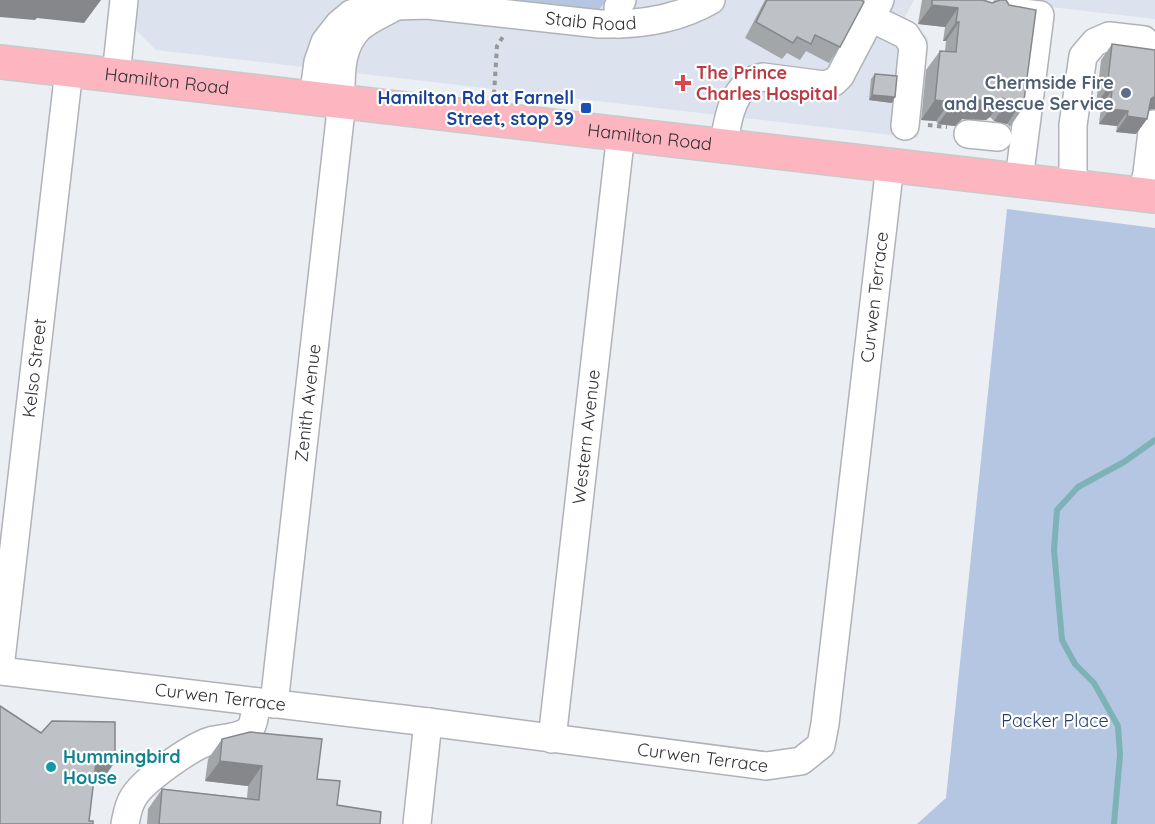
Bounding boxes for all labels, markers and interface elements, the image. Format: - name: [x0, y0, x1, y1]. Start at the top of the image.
- street label: Staib Road: [544, 6, 637, 35]
- place label: The Prince Charles Hospital: [696, 61, 838, 105]
- street label: Hamilton Road: [103, 62, 230, 100]
- place label: Chermside Fire and Rescue Service: [944, 71, 1114, 115]
- marker: The Prince Charles Hospital: [674, 74, 692, 92]
- place label: Hamilton Rd at Farnell Street, stop 39: [378, 86, 574, 130]
- marker: Chermside Fire and Rescue Service: [1119, 86, 1133, 100]
- marker: Hamilton Rd at Farnell Street, stop 39: [579, 101, 593, 115]
- street label: Hamilton Road: [586, 118, 713, 156]
- street label: Curwen Terrace: [855, 230, 893, 364]
- street label: Kelso Street: [17, 317, 51, 419]
- street label: Zenith Avenue: [289, 343, 326, 463]
- street label: Western Avenue: [567, 368, 605, 506]
- street label: Curwen Terrace: [154, 678, 287, 716]
- park label: Packer Place: [1001, 709, 1109, 732]
- street label: Curwen Terrace: [636, 737, 770, 777]
- place label: Hummingbird House: [63, 745, 180, 789]
- marker: Hummingbird House: [44, 760, 58, 774]

